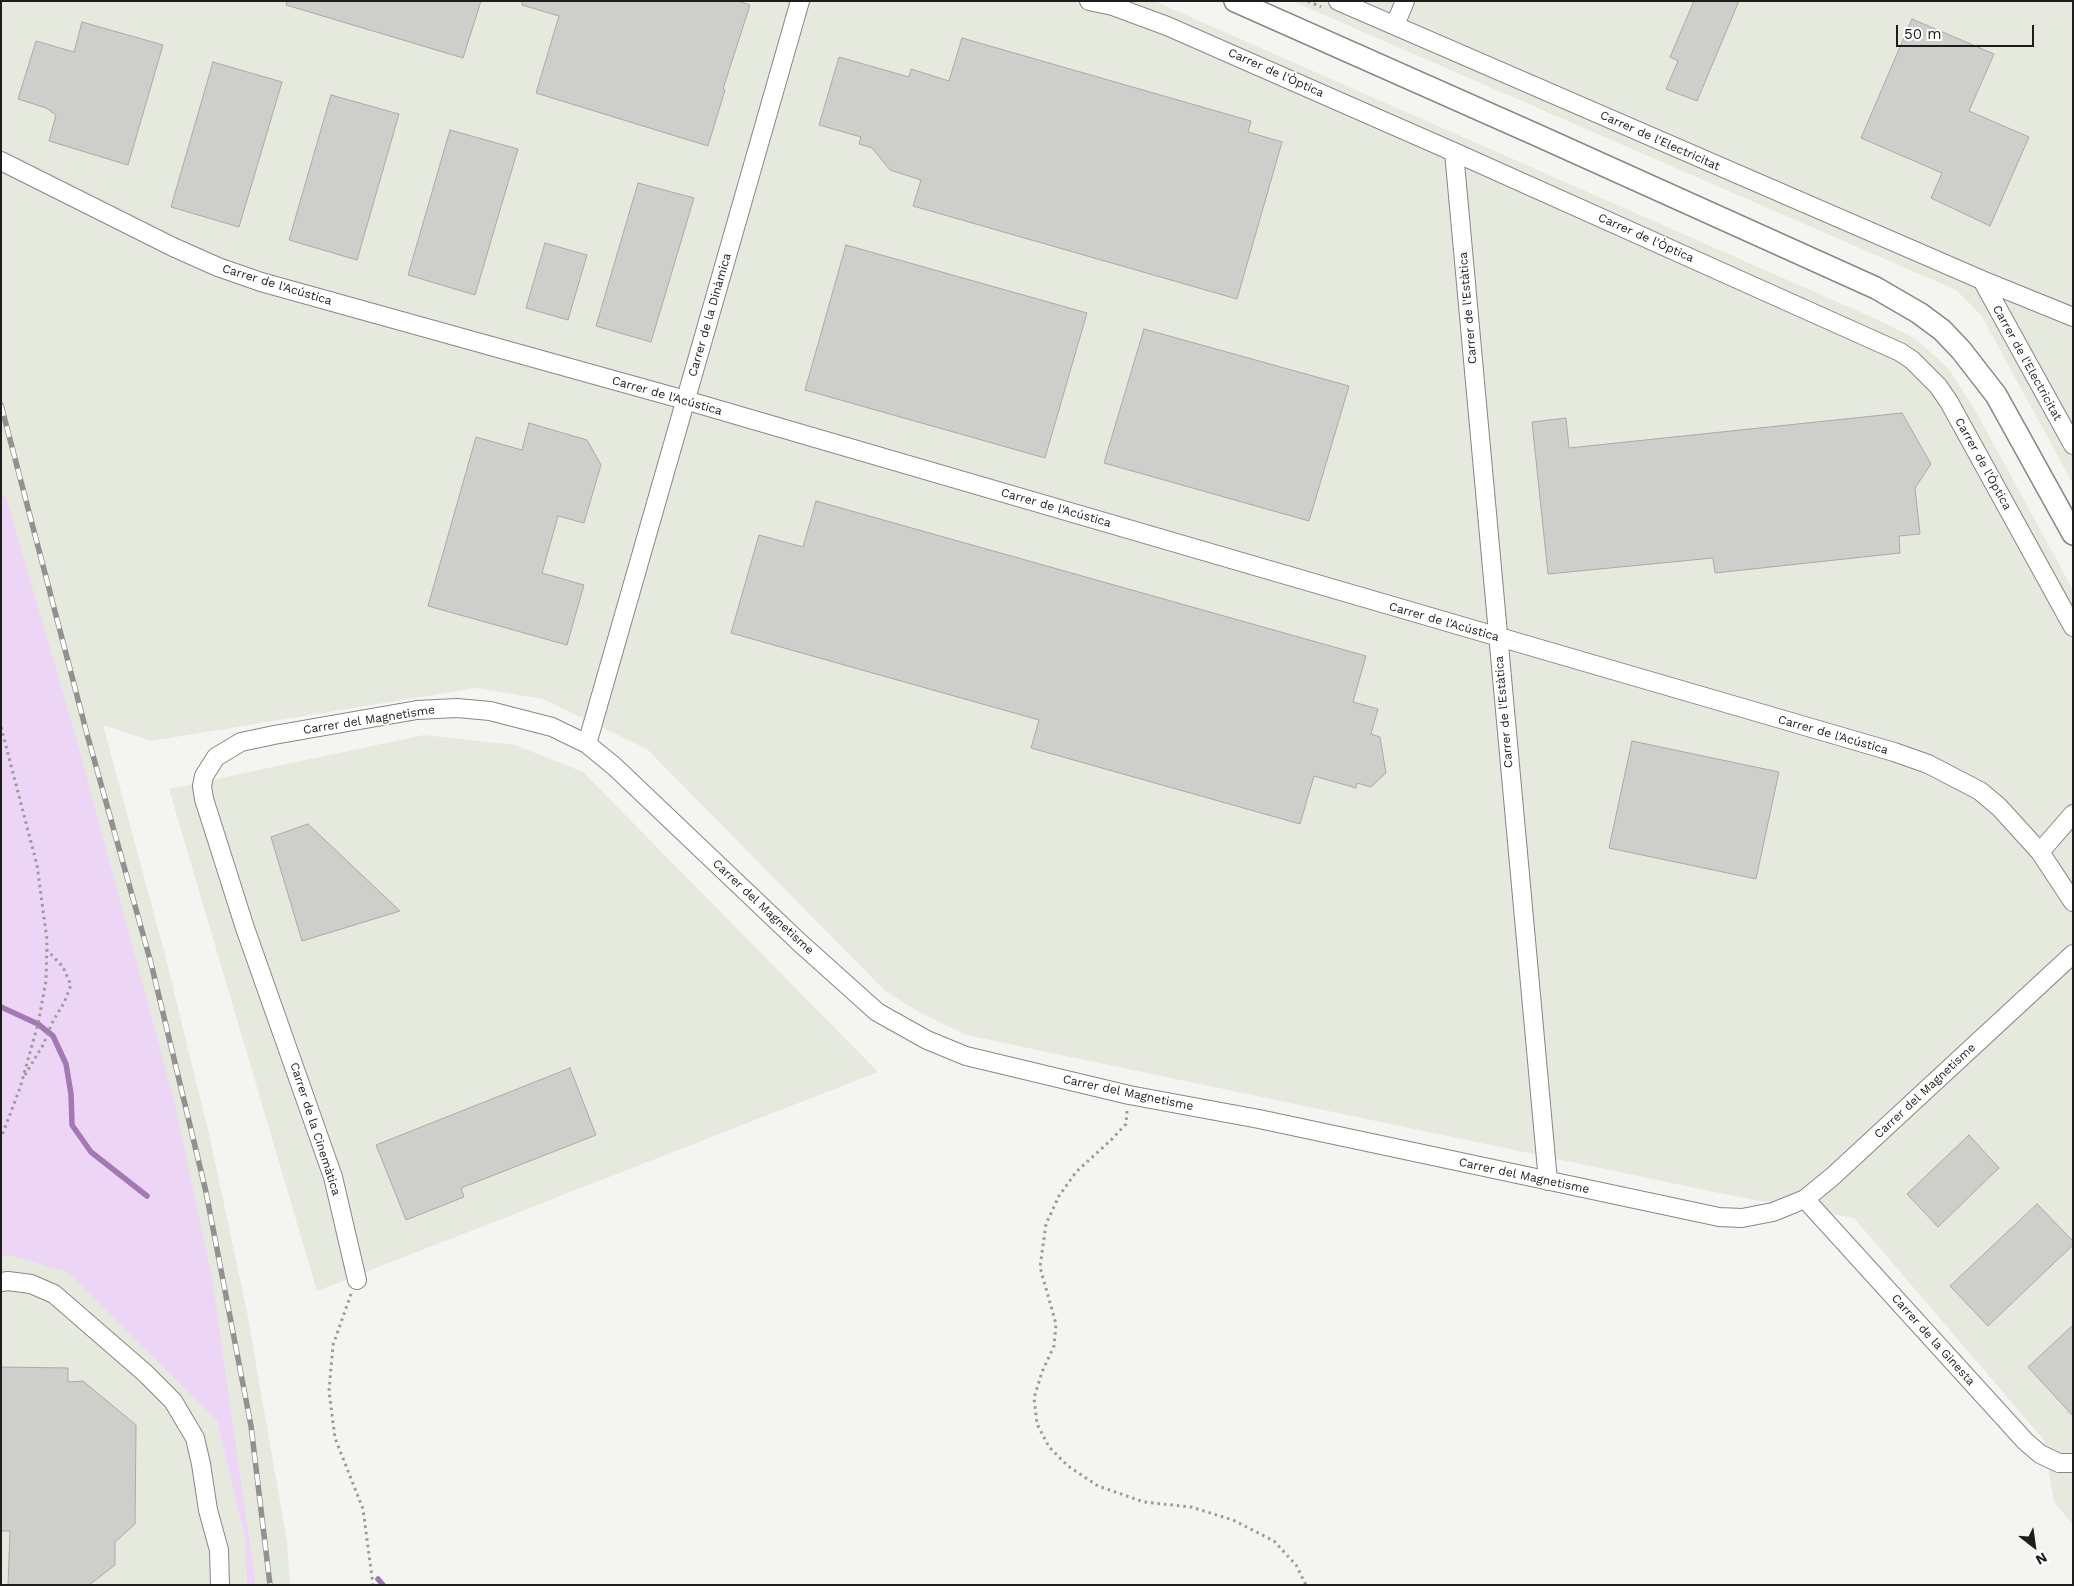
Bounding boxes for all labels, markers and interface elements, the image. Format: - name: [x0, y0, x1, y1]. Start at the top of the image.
- scale bar: [1899, 15, 2036, 47]
- text: 50 m: [1904, 25, 1941, 43]
- street label: Carrer de l'Òptica: [1226, 45, 1326, 101]
- street label: Carrer de l'Electricitat: [1598, 108, 1722, 174]
- street label: Carrer de l'Òptica: [1596, 210, 1696, 266]
- street label: Carrer de l'Estàtica: [1456, 251, 1480, 365]
- street label: Carrer de la Dinàmica: [685, 252, 735, 378]
- street label: Carrer de l'Acústica: [220, 261, 334, 309]
- street label: Carrer de l'Electricitat: [1989, 303, 2065, 423]
- street label: Carrer de l'Acústica: [610, 373, 724, 419]
- street label: Carrer de l'Òptica: [1952, 415, 2014, 513]
- street label: Carrer de l'Acústica: [999, 485, 1113, 531]
- street label: Carrer de l'Acústica: [1387, 599, 1501, 645]
- street label: Carrer de l'Estàtica: [1492, 655, 1516, 769]
- street label: Carrer del Magnetisme: [302, 702, 436, 738]
- street label: Carrer de l'Acústica: [1776, 712, 1890, 758]
- street label: Carrer del Magnetisme: [709, 856, 817, 958]
- street label: Carrer del Magnetisme: [1871, 1040, 1979, 1142]
- street label: Carrer de la Cinemàtica: [287, 1061, 343, 1197]
- street label: Carrer del Magnetisme: [1061, 1072, 1195, 1114]
- street label: Carrer del Magnetisme: [1457, 1155, 1591, 1197]
- street label: Carrer de la Ginesta: [1888, 1291, 1978, 1389]
- north arrow: [2009, 1521, 2059, 1571]
- text: N: [2033, 1549, 2050, 1569]

